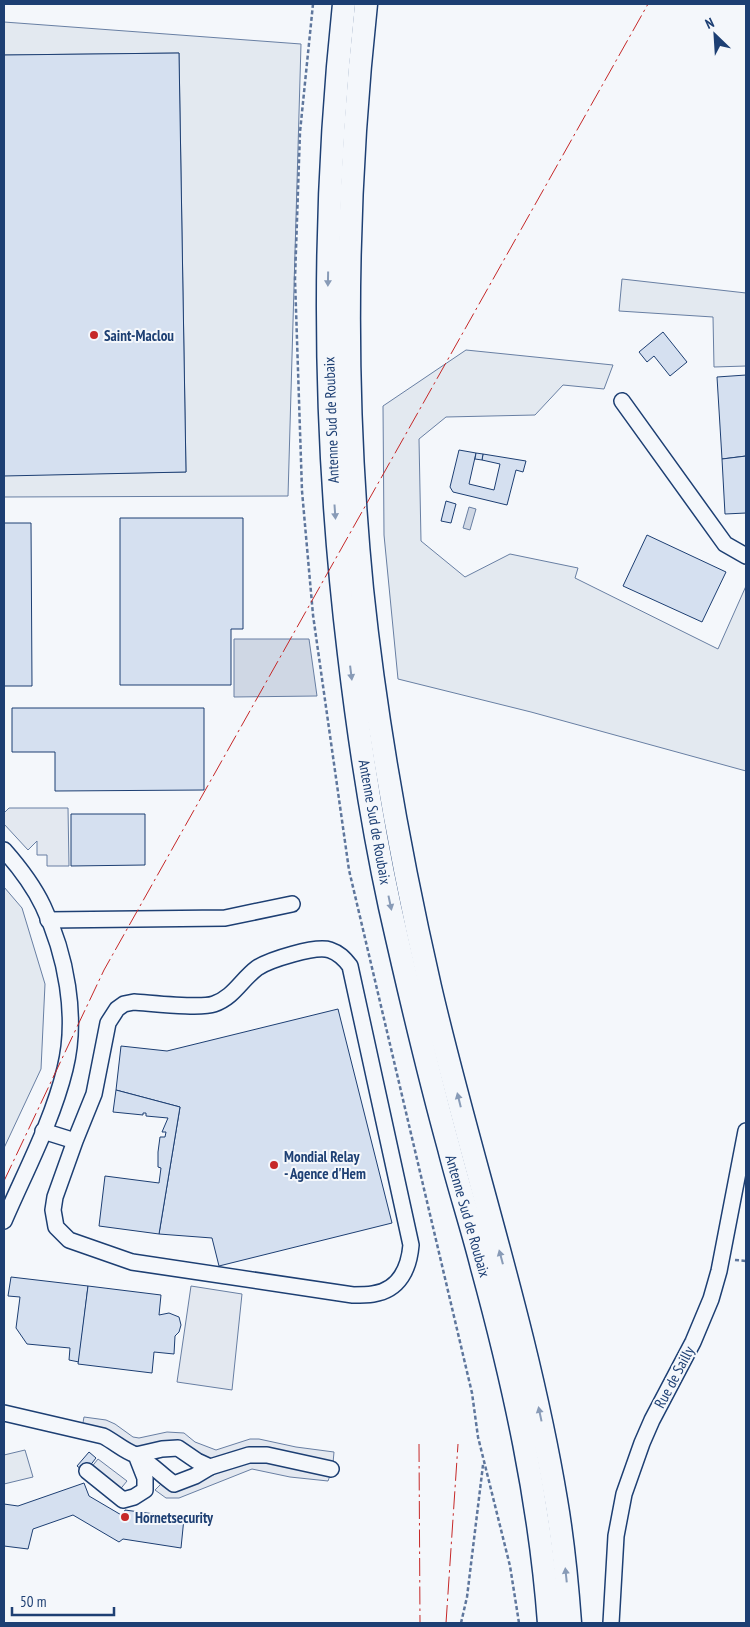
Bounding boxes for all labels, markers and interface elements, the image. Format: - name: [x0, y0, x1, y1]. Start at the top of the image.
- north arrow: [690, 10, 740, 60]
- text: N: [702, 13, 717, 33]
- one-way arrow: [324, 272, 332, 288]
- place label: Saint-Maclou: [104, 326, 174, 345]
- marker: Saint-Maclou: [88, 329, 100, 341]
- street label: Antenne Sud de Roubaix: [319, 356, 343, 484]
- one-way arrow: [332, 504, 340, 520]
- one-way arrow: [347, 666, 355, 682]
- street label: Antenne Sud de Roubaix: [355, 758, 395, 886]
- one-way arrow: [386, 895, 394, 911]
- one-way arrow: [455, 1092, 463, 1107]
- place label: Mondial Relay - Agence d'Hem: [284, 1147, 366, 1183]
- street label: Antenne Sud de Roubaix: [441, 1153, 495, 1279]
- marker: Mondial Relay - Agence d'Hem: [268, 1159, 280, 1171]
- one-way arrow: [496, 1249, 504, 1264]
- street label: Rue de Sailly: [650, 1343, 698, 1411]
- one-way arrow: [535, 1406, 543, 1422]
- place label: Hornetsecurity: [135, 1508, 214, 1527]
- marker: Hornetsecurity: [119, 1511, 131, 1523]
- one-way arrow: [562, 1566, 570, 1582]
- scale bar: [12, 1584, 115, 1616]
- text: 50 m: [20, 1592, 46, 1611]

